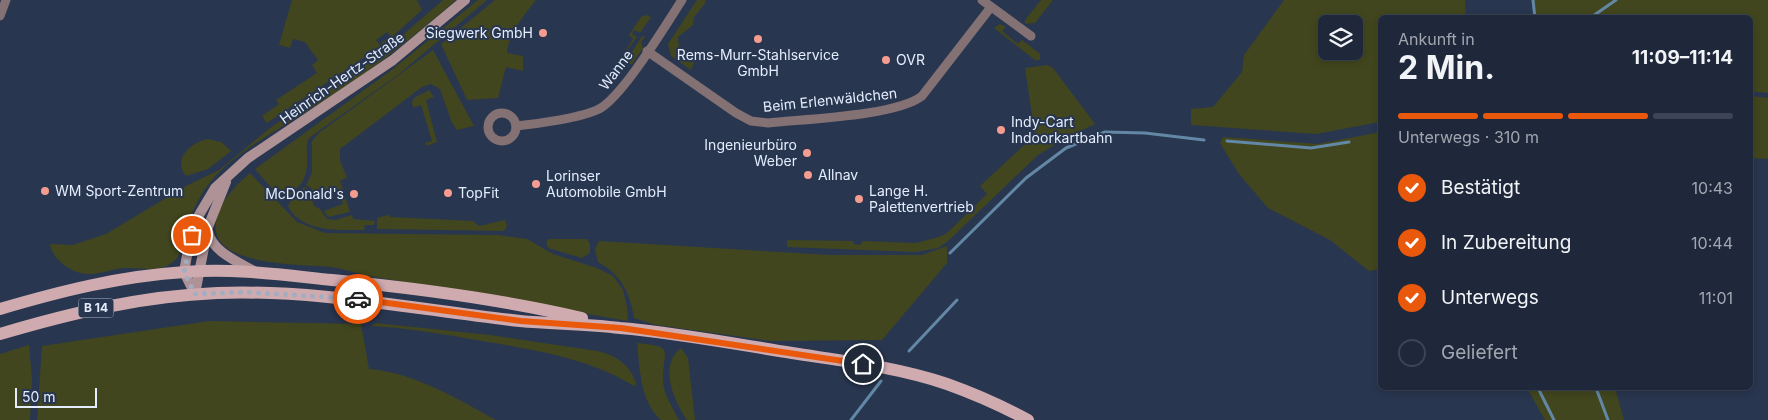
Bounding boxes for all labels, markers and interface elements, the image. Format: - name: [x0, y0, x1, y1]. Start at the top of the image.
- map controls: [1318, 15, 1363, 60]
- button: layers: [1318, 15, 1363, 60]
- place label: Siegwerk GmbH: [426, 24, 533, 41]
- marker: Siegwerk GmbH: [537, 27, 549, 39]
- street label: Heinrich-Hertz-Straße: [276, 28, 407, 127]
- text: Ankunft in: [1398, 29, 1475, 49]
- marker: Rems-Murr-Stahlservice GmbH: [752, 33, 764, 45]
- street label: Wanne: [595, 46, 636, 93]
- place label: Rems-Murr-Stahlservice GmbH: [677, 46, 839, 79]
- text: 11:09–11:14: [1632, 46, 1733, 69]
- text: 2 Min.: [1398, 48, 1495, 87]
- place label: OVR: [896, 51, 925, 68]
- marker: OVR: [880, 54, 892, 66]
- street label: Beim Erlenwäldchen: [762, 84, 898, 115]
- place label: Indy-Cart Indoorkartbahn: [1011, 113, 1113, 146]
- marker: Indy-Cart Indoorkartbahn: [995, 124, 1007, 136]
- text: Unterwegs · 310 m: [1398, 127, 1539, 147]
- place label: Ingenieurbüro Weber: [704, 136, 797, 169]
- marker: Ingenieurbüro Weber: [801, 147, 813, 159]
- place label: Allnav: [818, 166, 858, 183]
- place label: Lorinser Automobile GmbH: [546, 167, 667, 200]
- marker: Allnav: [802, 169, 814, 181]
- icon: check: [1398, 174, 1426, 202]
- text: Bestätigt: [1441, 176, 1520, 199]
- marker: Lorinser Automobile GmbH: [530, 178, 542, 190]
- text: 10:43: [1692, 178, 1733, 198]
- place label: WM Sport-Zentrum: [55, 182, 183, 199]
- place label: Lange H. Palettenvertrieb: [869, 182, 974, 215]
- place label: TopFit: [458, 184, 500, 201]
- marker: WM Sport-Zentrum: [39, 185, 51, 197]
- place label: McDonald's: [265, 185, 344, 202]
- marker: TopFit: [442, 187, 454, 199]
- marker: McDonald's: [348, 188, 360, 200]
- marker: Lange H. Palettenvertrieb: [853, 193, 865, 205]
- pin: [171, 214, 213, 256]
- icon: bag: [178, 221, 206, 249]
- icon: check: [1398, 229, 1426, 257]
- text: In Zubereitung: [1441, 231, 1571, 254]
- text: 10:44: [1691, 233, 1733, 253]
- courier: [333, 274, 383, 324]
- icon: check: [1398, 284, 1426, 312]
- icon: car: [344, 285, 372, 313]
- text: Unterwegs: [1441, 286, 1539, 309]
- text: 11:01: [1699, 288, 1733, 308]
- road number: B 14: [78, 298, 114, 318]
- text: Geliefert: [1441, 341, 1518, 364]
- pin: [842, 343, 884, 385]
- icon: home: [849, 350, 877, 378]
- scale bar: [15, 385, 98, 408]
- text: 50 m: [22, 388, 56, 405]

